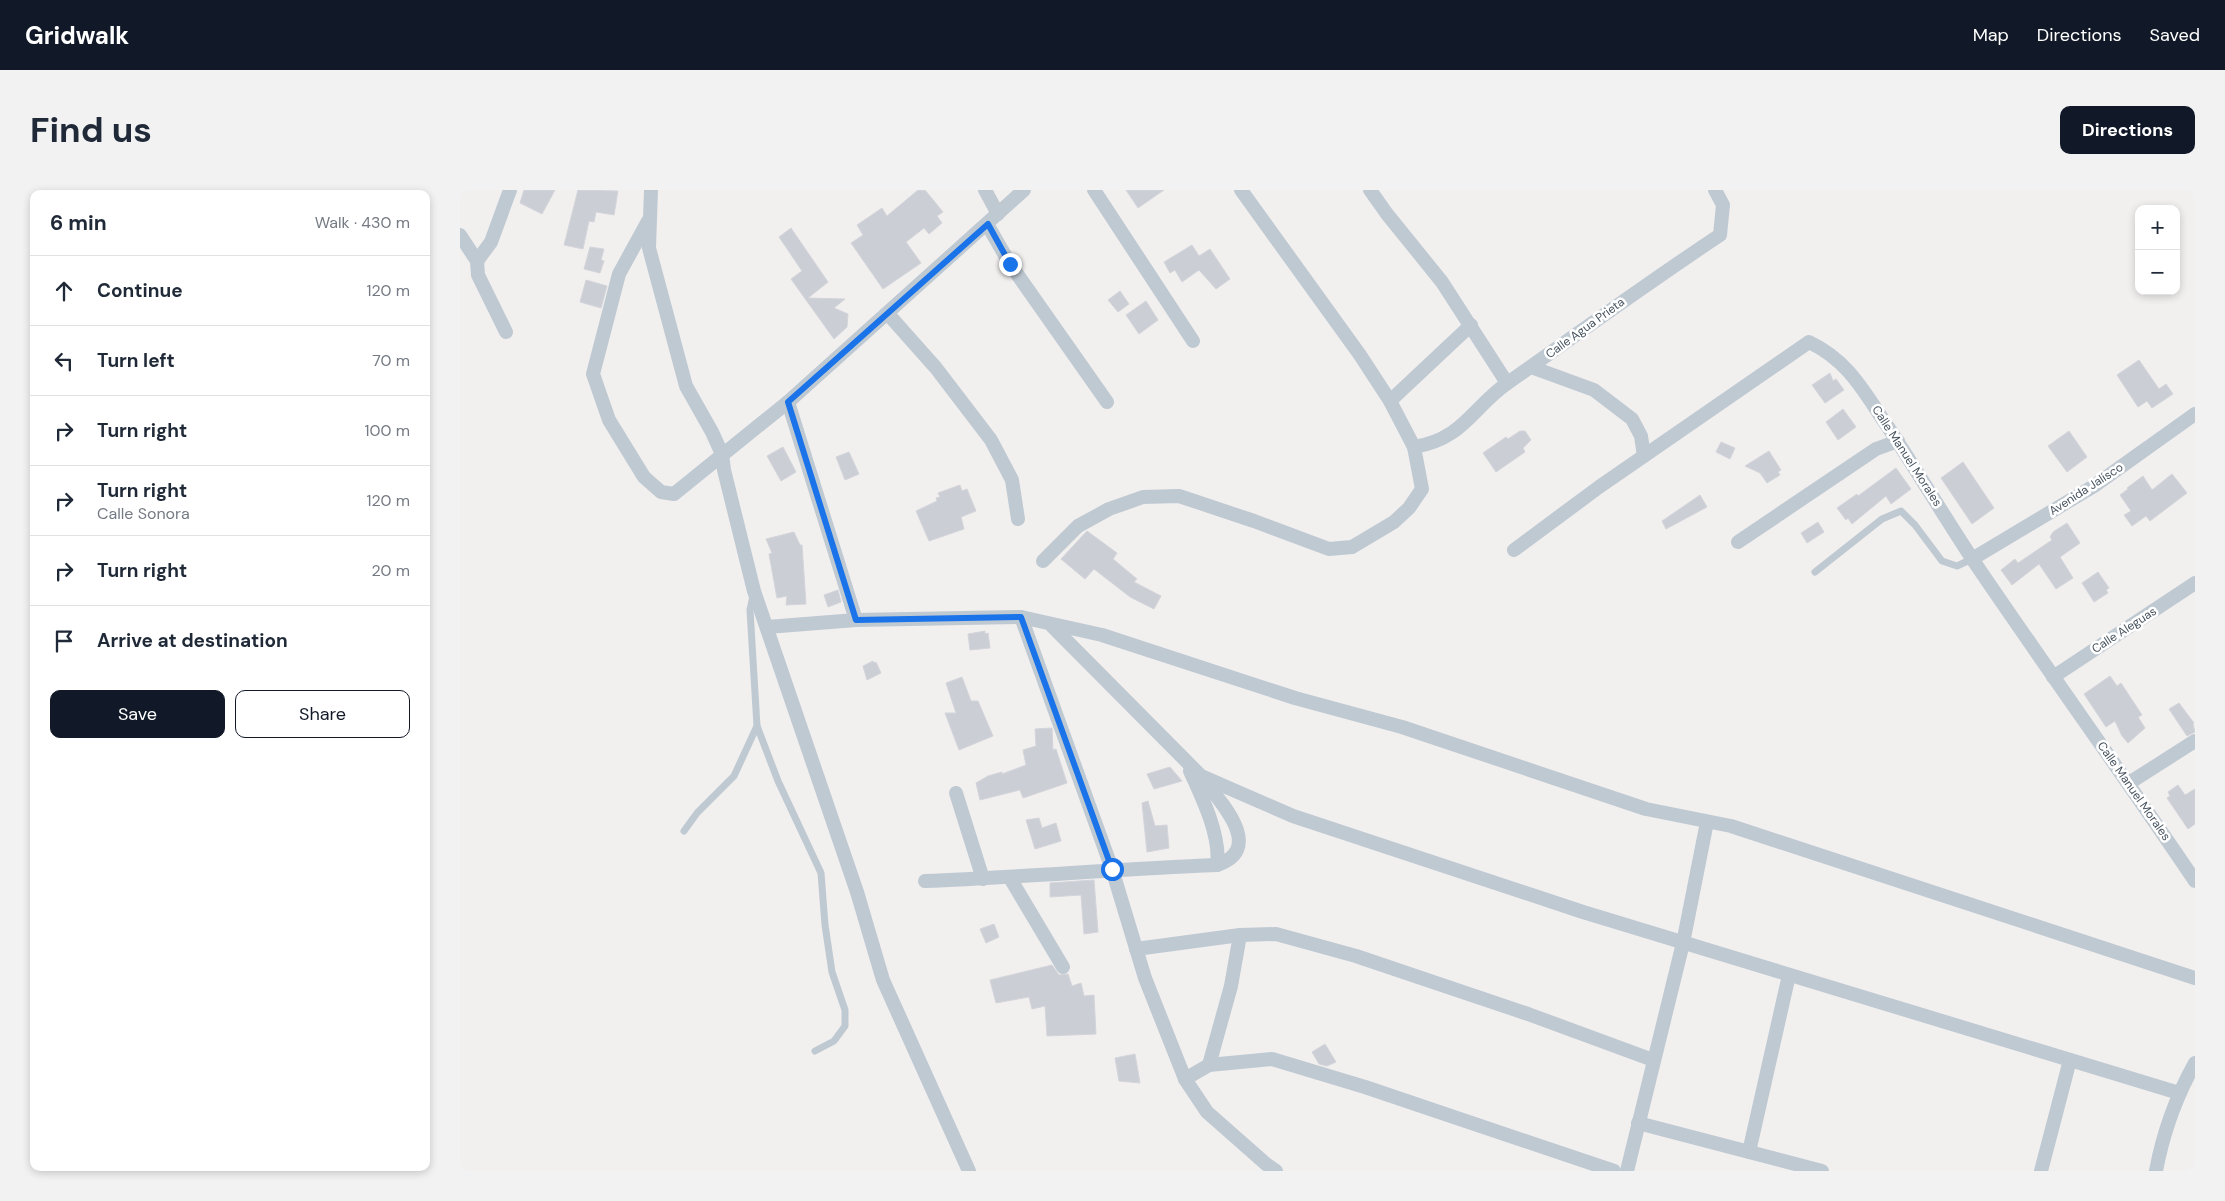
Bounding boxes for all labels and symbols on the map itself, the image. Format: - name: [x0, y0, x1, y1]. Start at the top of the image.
- route end: [999, 253, 1022, 276]
- street label: Calle Agua Prieta: [1542, 294, 1628, 362]
- street label: Calle Manuel Morales: [1868, 402, 1946, 510]
- street label: Avenida Jalisco: [2046, 459, 2126, 519]
- street label: Calle Aleguas: [2089, 603, 2159, 657]
- street label: Calle Manuel Morales: [2094, 738, 2174, 844]
- route start: [1101, 858, 1124, 881]

